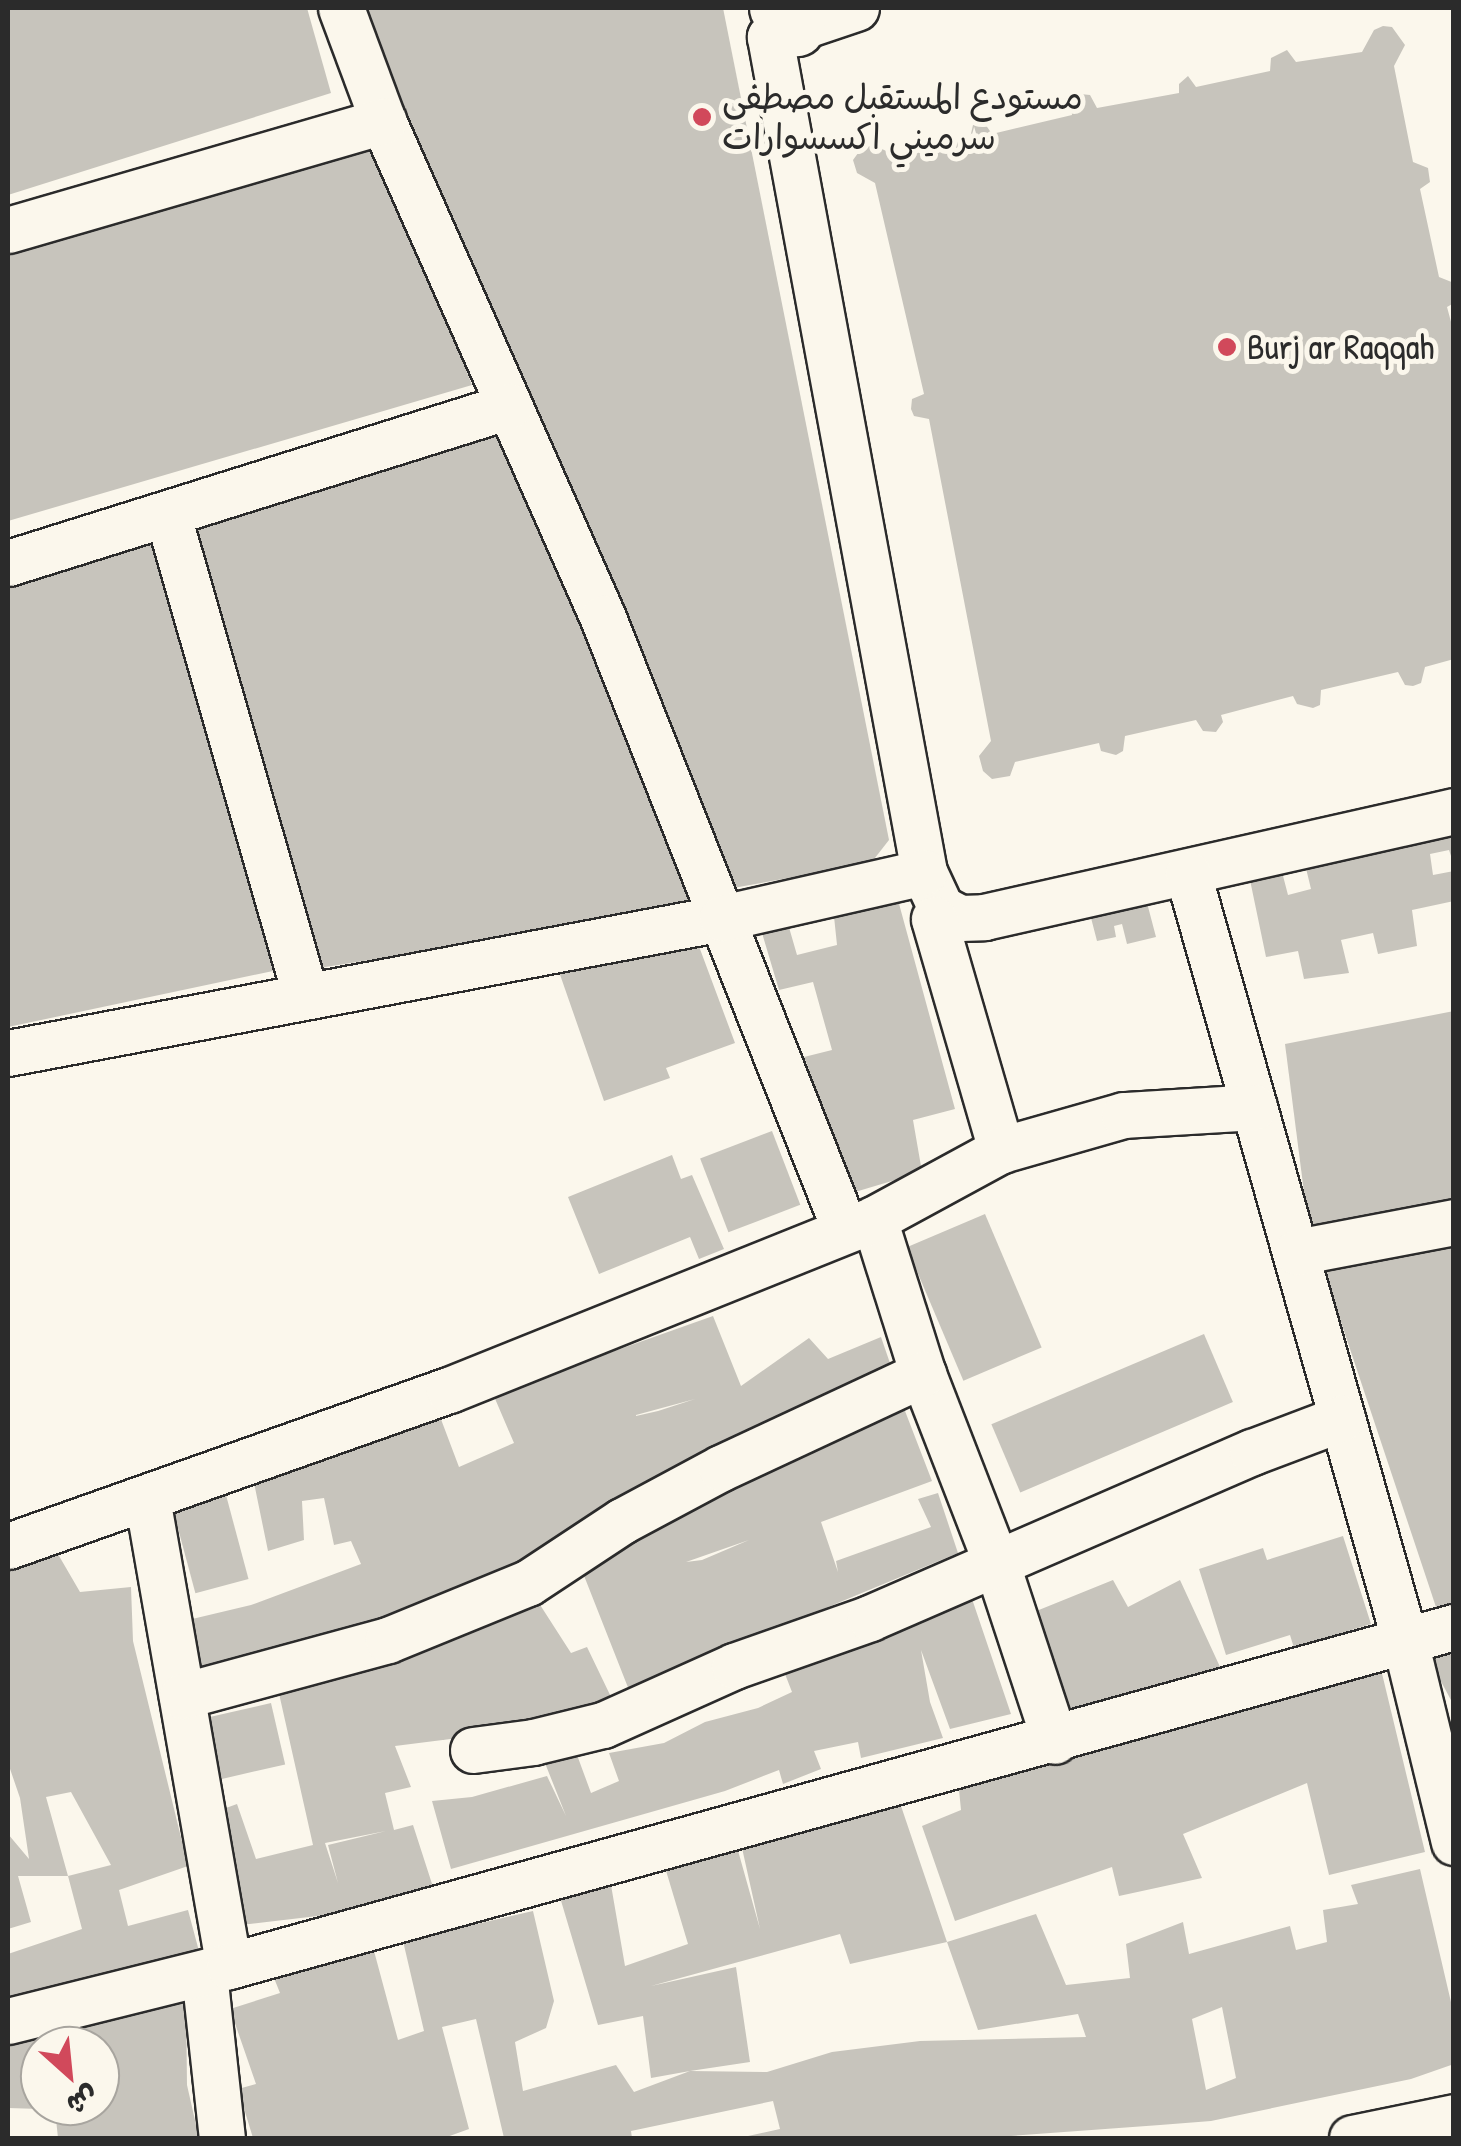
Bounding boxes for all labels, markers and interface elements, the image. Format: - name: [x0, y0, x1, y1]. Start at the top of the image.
- place label: مستودع المستقبل مصطفى سرميني اكسسوارات: [722, 76, 1083, 158]
- marker: مستودع المستقبل مصطفى سرميني اكسسوارات: [691, 106, 713, 128]
- place label: Burj ar Raqqah: [1247, 326, 1434, 368]
- marker: Burj ar Raqqah: [1216, 336, 1238, 358]
- north arrow: [20, 2026, 120, 2126]
- text: ش: [60, 2077, 105, 2125]

